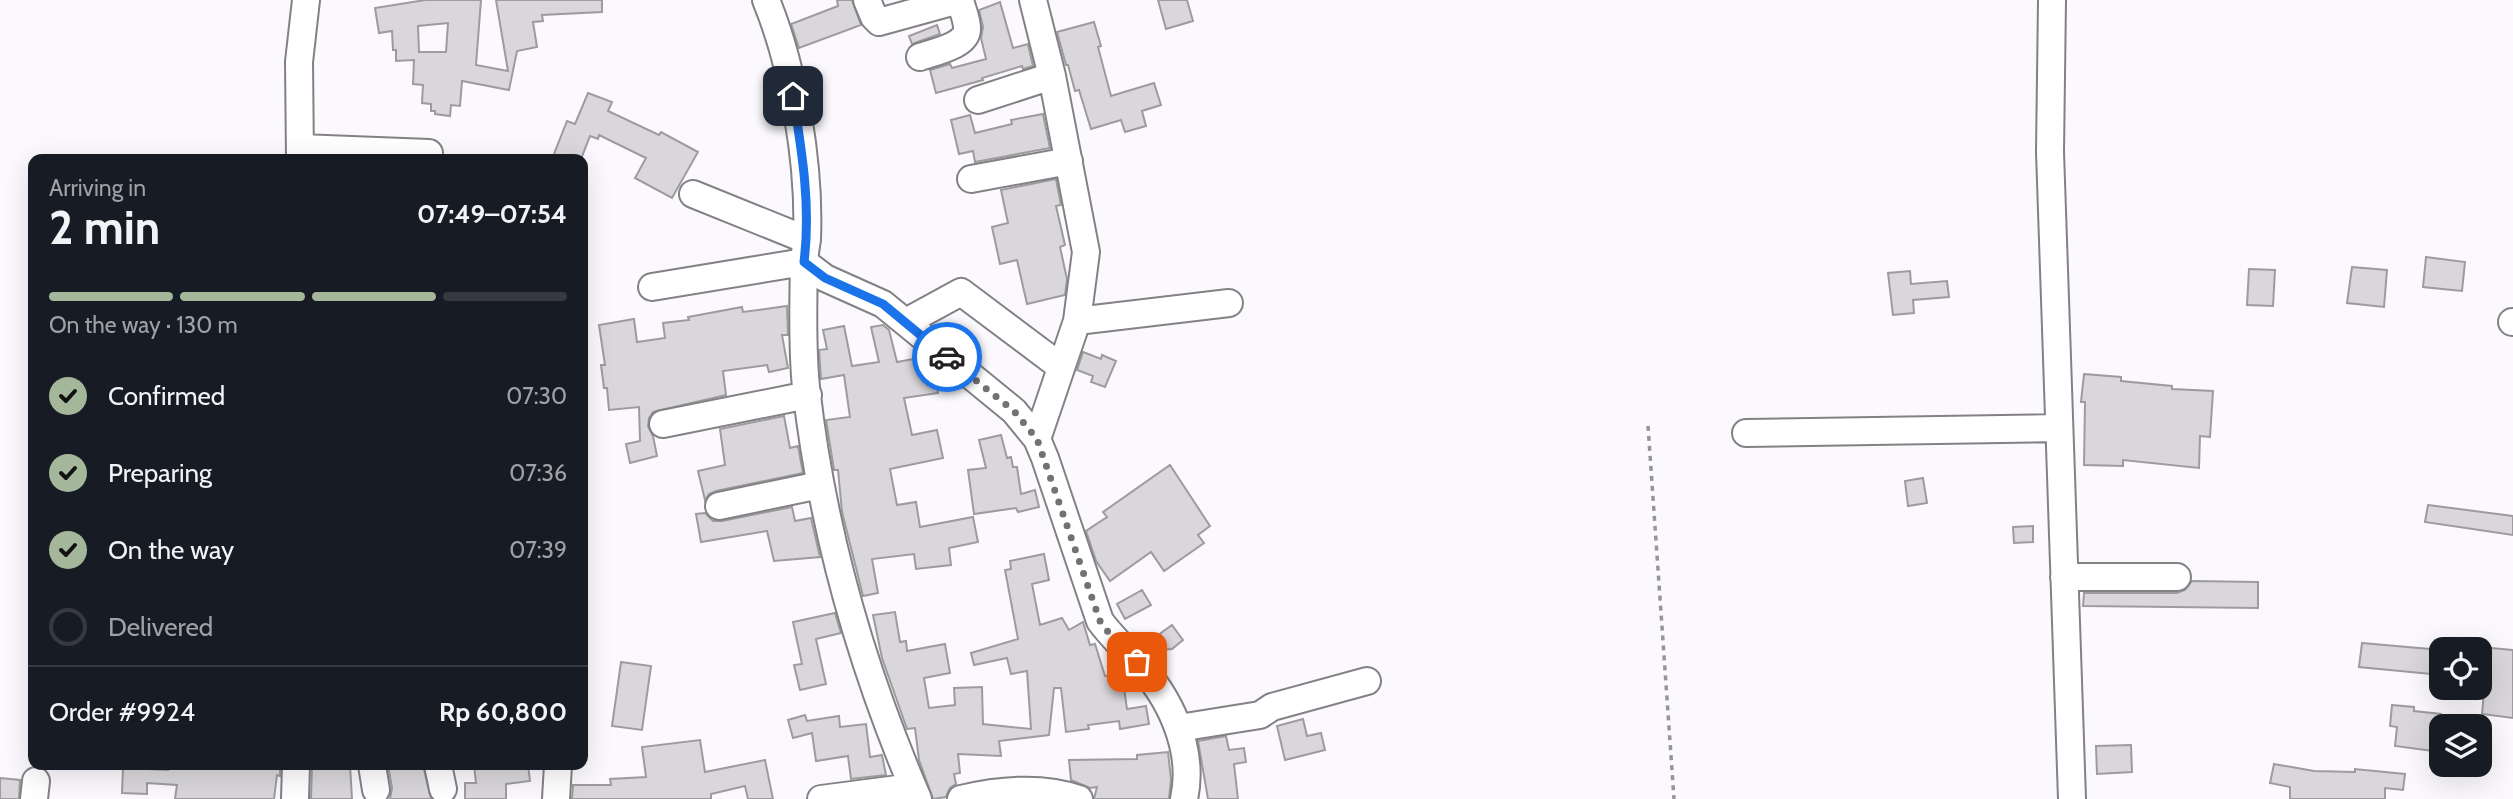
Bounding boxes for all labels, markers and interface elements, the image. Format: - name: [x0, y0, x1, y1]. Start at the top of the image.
- pin: [763, 66, 823, 126]
- icon: home: [774, 77, 812, 115]
- text: Arriving in: [49, 174, 146, 202]
- text: 07:49–07:54: [417, 198, 567, 230]
- text: 2 min: [49, 200, 160, 256]
- text: On the way · 130 m: [49, 311, 238, 339]
- courier: [912, 322, 982, 392]
- icon: car: [928, 338, 966, 376]
- icon: check: [49, 377, 87, 415]
- text: Confirmed: [108, 380, 225, 412]
- text: 07:30: [506, 382, 567, 410]
- icon: check: [49, 454, 87, 492]
- text: Preparing: [108, 457, 212, 489]
- text: 07:36: [509, 459, 567, 487]
- icon: check: [49, 531, 87, 569]
- text: On the way: [108, 534, 234, 566]
- text: 07:39: [509, 536, 567, 564]
- text: Delivered: [108, 611, 213, 643]
- pin: [1107, 632, 1167, 692]
- map controls: [2429, 637, 2492, 777]
- button: locate: [2429, 637, 2492, 700]
- icon: bag: [1118, 643, 1156, 681]
- text: Order #9924: [49, 696, 195, 728]
- text: Rp 60,800: [439, 696, 567, 728]
- button: layers: [2429, 714, 2492, 777]

